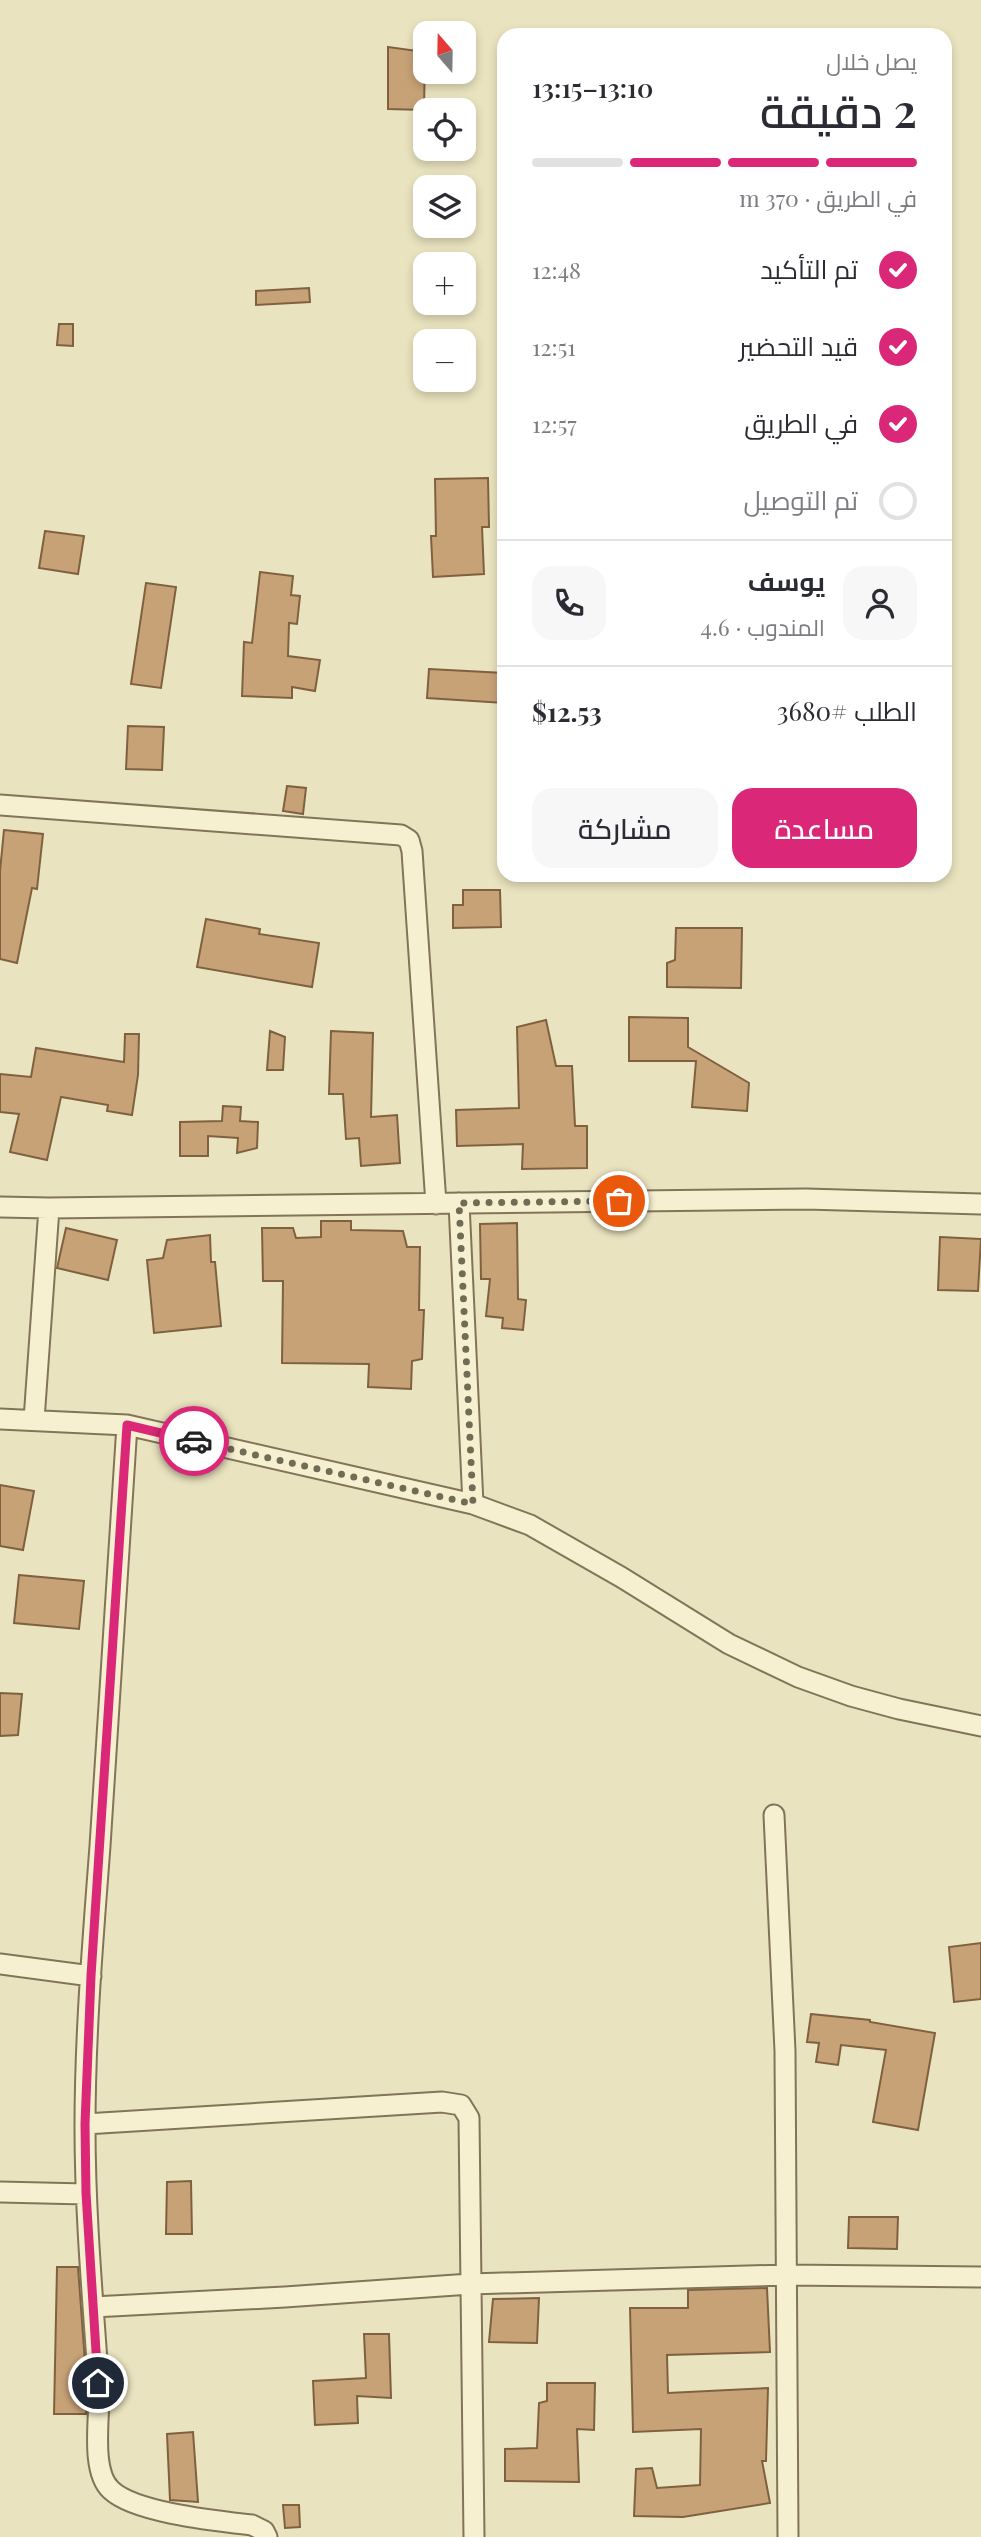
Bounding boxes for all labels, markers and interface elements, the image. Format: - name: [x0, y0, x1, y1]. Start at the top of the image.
- north arrow: [413, 21, 476, 84]
- map controls: [413, 21, 476, 392]
- text: يصل خلال: [826, 45, 917, 76]
- text: 13:10–13:15: [532, 70, 653, 105]
- text: 2 دقيقة: [760, 78, 917, 140]
- button: locate: [413, 98, 476, 161]
- button: layers: [413, 175, 476, 238]
- text: في الطريق · 370 m: [739, 182, 917, 213]
- text: تم التأكيد: [760, 251, 858, 286]
- icon: check: [879, 251, 917, 289]
- button: +: [413, 252, 476, 315]
- text: 12:48: [532, 254, 581, 285]
- text: قيد التحضير: [739, 328, 858, 363]
- icon: check: [879, 328, 917, 366]
- button: −: [413, 329, 476, 392]
- text: 12:51: [532, 331, 576, 362]
- text: في الطريق: [744, 405, 858, 440]
- icon: check: [879, 405, 917, 443]
- text: 12:57: [532, 408, 577, 439]
- text: تم التوصيل: [743, 482, 858, 517]
- text: يوسف: [748, 563, 825, 598]
- button: phone: [532, 566, 606, 640]
- button: person: [843, 566, 917, 640]
- text: المندوب · 4.6: [701, 611, 825, 642]
- text: الطلب #3680: [777, 693, 917, 728]
- text: $12.53: [532, 694, 602, 729]
- button: مشاركة: [532, 788, 718, 868]
- button: مساعدة: [732, 788, 917, 868]
- pin: [589, 1171, 649, 1231]
- icon: bag: [600, 1182, 638, 1220]
- courier: [159, 1406, 229, 1476]
- icon: car: [175, 1422, 213, 1460]
- pin: [68, 2353, 128, 2413]
- icon: home: [79, 2364, 117, 2402]

